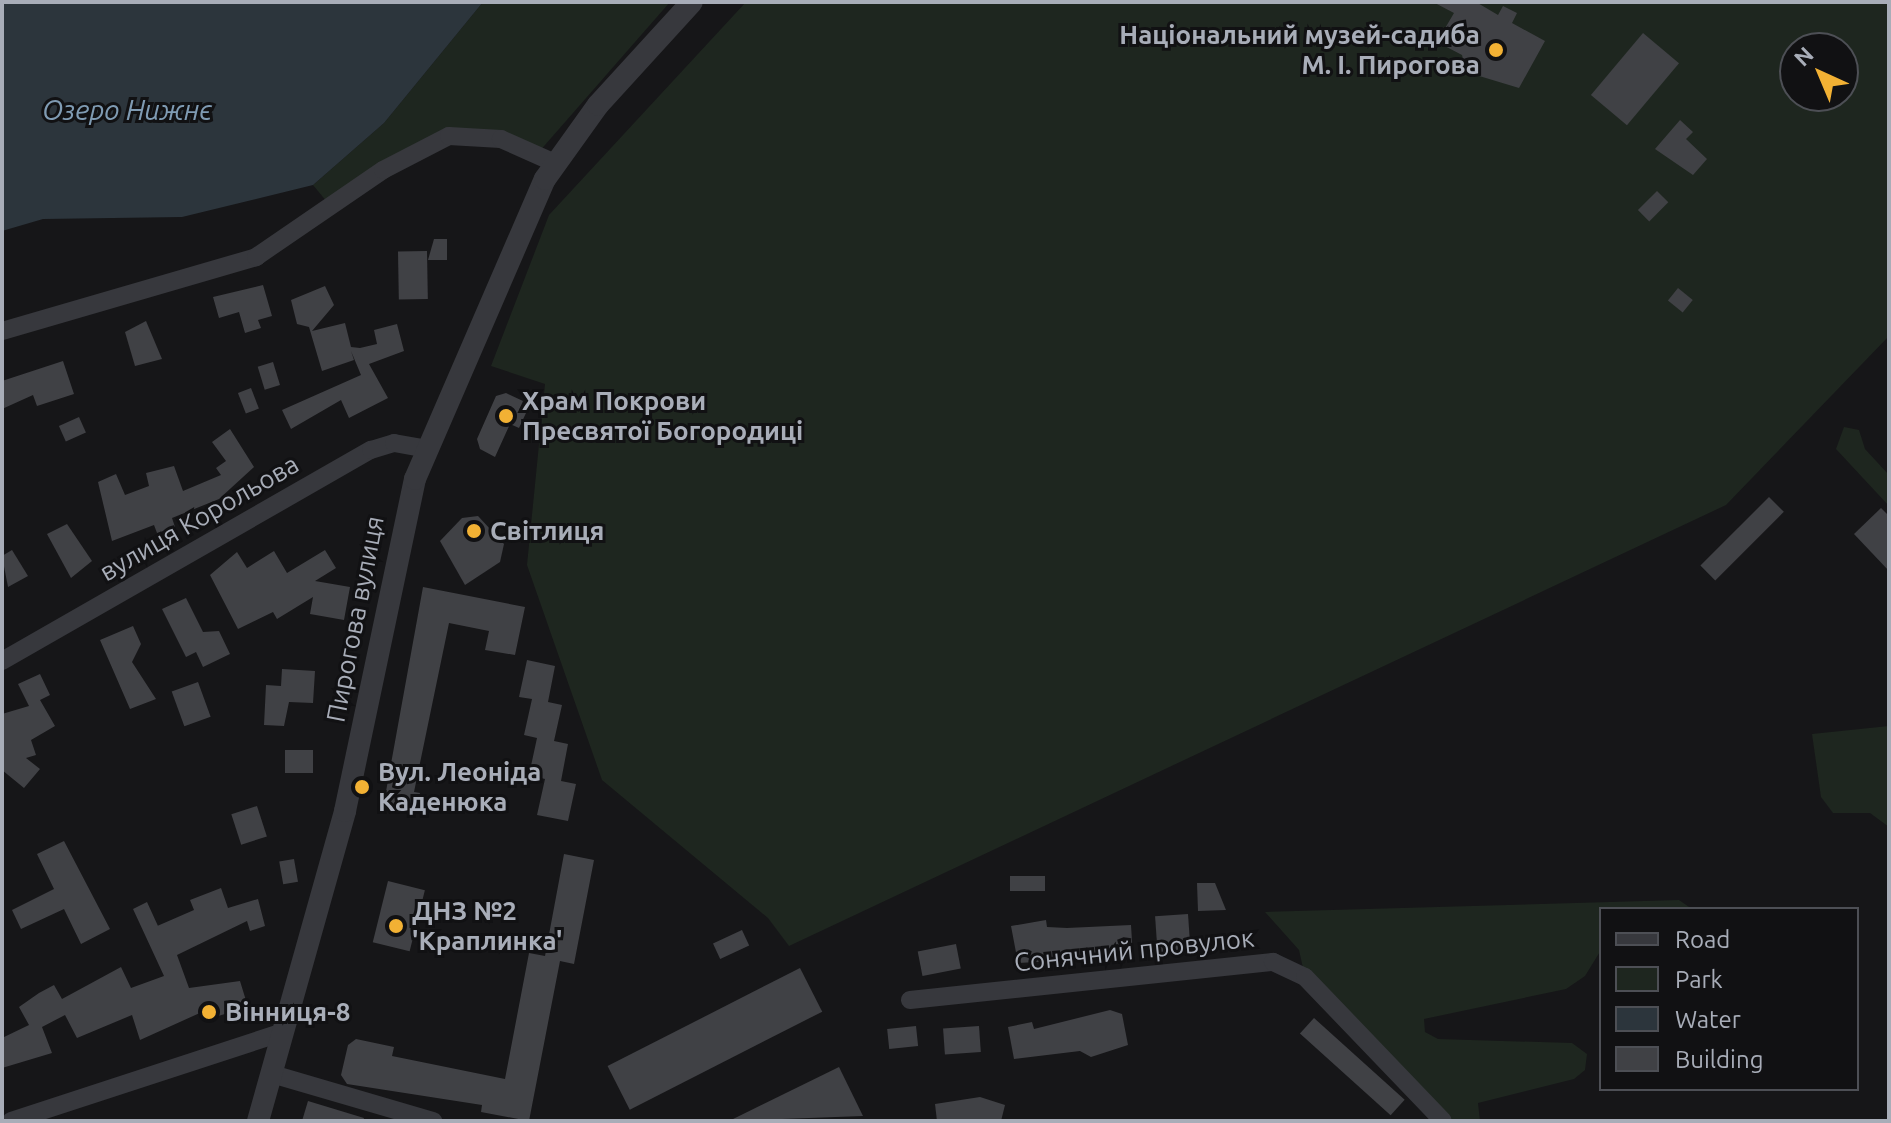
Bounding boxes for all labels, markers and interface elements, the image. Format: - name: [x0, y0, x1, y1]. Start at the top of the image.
- place label: Національний музей-садиба М. І. Пирогова: [1119, 19, 1480, 80]
- north arrow: [1779, 32, 1859, 112]
- marker: Національний музей-садиба М. І. Пирогова: [1487, 41, 1505, 59]
- text: N: [1789, 41, 1818, 71]
- water label: Озеро Нижнє: [42, 93, 212, 127]
- place label: Храм Покрови Пресвятої Богородиці: [522, 385, 803, 446]
- marker: Храм Покрови Пресвятої Богородиці: [497, 407, 515, 425]
- street label: вулиця Корольова: [94, 448, 304, 588]
- street label: Пирогова вулиця: [320, 513, 390, 725]
- place label: Світлиця: [490, 515, 604, 547]
- marker: Світлиця: [465, 522, 483, 540]
- place label: Вул. Леоніда Каденюка: [378, 756, 541, 818]
- marker: Вул. Леоніда Каденюка: [353, 778, 371, 796]
- place label: ДНЗ №2 'Краплинка': [412, 895, 562, 956]
- legend: [1599, 907, 1859, 1091]
- marker: ДНЗ №2 'Краплинка': [387, 917, 405, 935]
- street label: Сонячний провулок: [1012, 922, 1256, 978]
- text: Road: [1675, 926, 1730, 953]
- text: Park: [1675, 966, 1723, 993]
- place label: Вінниця-8: [225, 996, 351, 1028]
- marker: Вінниця-8: [200, 1003, 218, 1021]
- text: Water: [1675, 1006, 1741, 1033]
- text: Building: [1675, 1046, 1763, 1073]

